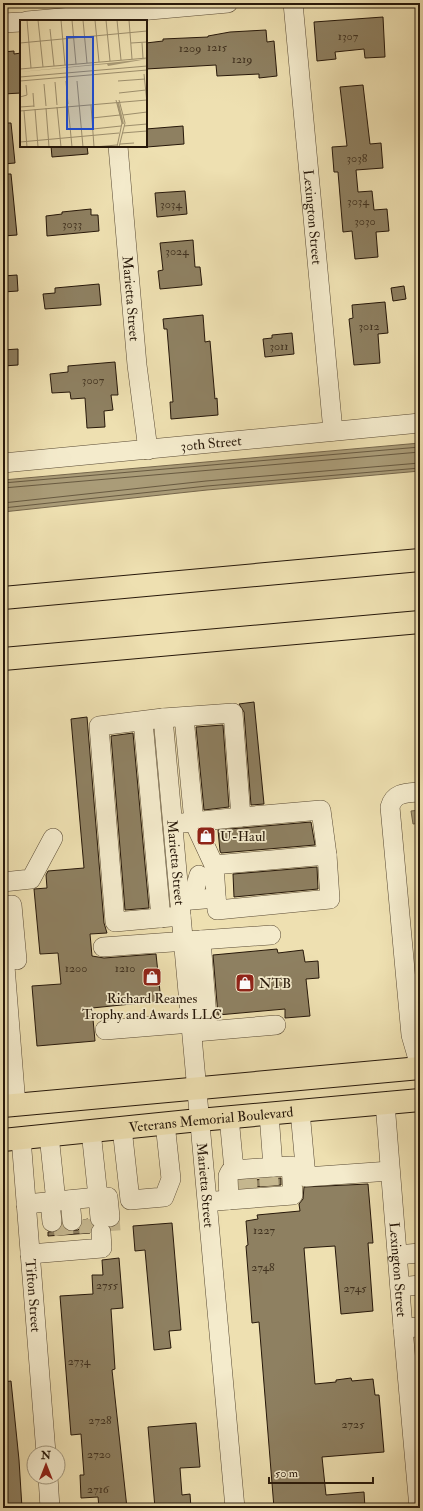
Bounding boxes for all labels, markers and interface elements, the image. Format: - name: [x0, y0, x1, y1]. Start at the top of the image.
- inset map: [20, 20, 147, 147]
- house number: 1307: [338, 29, 359, 44]
- house number: 1215: [207, 40, 228, 55]
- house number: 1209: [179, 41, 201, 56]
- house number: 1219: [232, 52, 252, 67]
- house number: 3038: [347, 151, 368, 166]
- street label: Lexington Street: [300, 169, 325, 266]
- house number: 3034: [347, 194, 369, 209]
- house number: 3034: [160, 197, 182, 212]
- house number: 3030: [354, 214, 376, 229]
- house number: 3033: [62, 217, 82, 232]
- house number: 3024: [165, 244, 189, 259]
- street label: Marietta Street: [119, 255, 143, 342]
- house number: 3012: [358, 319, 380, 334]
- house number: 3011: [269, 339, 289, 354]
- house number: 3007: [82, 373, 105, 388]
- street label: 30th Street: [180, 432, 243, 455]
- street label: Marietta Street: [163, 819, 188, 906]
- shop icon: U-Haul: [195, 825, 217, 847]
- place label: U-Haul: [220, 828, 266, 845]
- house number: 1200: [65, 961, 87, 976]
- house number: 1210: [115, 961, 135, 976]
- shop icon: Richard Reames Trophy and Awards LLC: [141, 966, 163, 988]
- shop icon: NTB: [234, 972, 256, 994]
- place label: NTB: [259, 975, 291, 992]
- place label: Richard Reames Trophy and Awards LLC: [82, 990, 222, 1024]
- street label: Veterans Memorial Boulevard: [128, 1103, 294, 1136]
- street label: Marietta Street: [193, 1142, 217, 1229]
- street label: Lexington Street: [386, 1221, 410, 1318]
- house number: 1227: [253, 1223, 275, 1238]
- street label: Tifton Street: [22, 1258, 44, 1333]
- house number: 2748: [251, 1260, 275, 1275]
- house number: 2755: [96, 1278, 119, 1293]
- house number: 2745: [344, 1281, 367, 1296]
- house number: 2734: [68, 1354, 91, 1369]
- house number: 2728: [88, 1413, 112, 1428]
- house number: 2725: [342, 1417, 365, 1432]
- north arrow: [26, 1445, 66, 1485]
- house number: 2720: [87, 1447, 111, 1462]
- text: N: [40, 1449, 52, 1462]
- scale bar: [269, 1459, 373, 1485]
- text: 50 m: [275, 1466, 299, 1481]
- house number: 2716: [87, 1482, 110, 1497]

